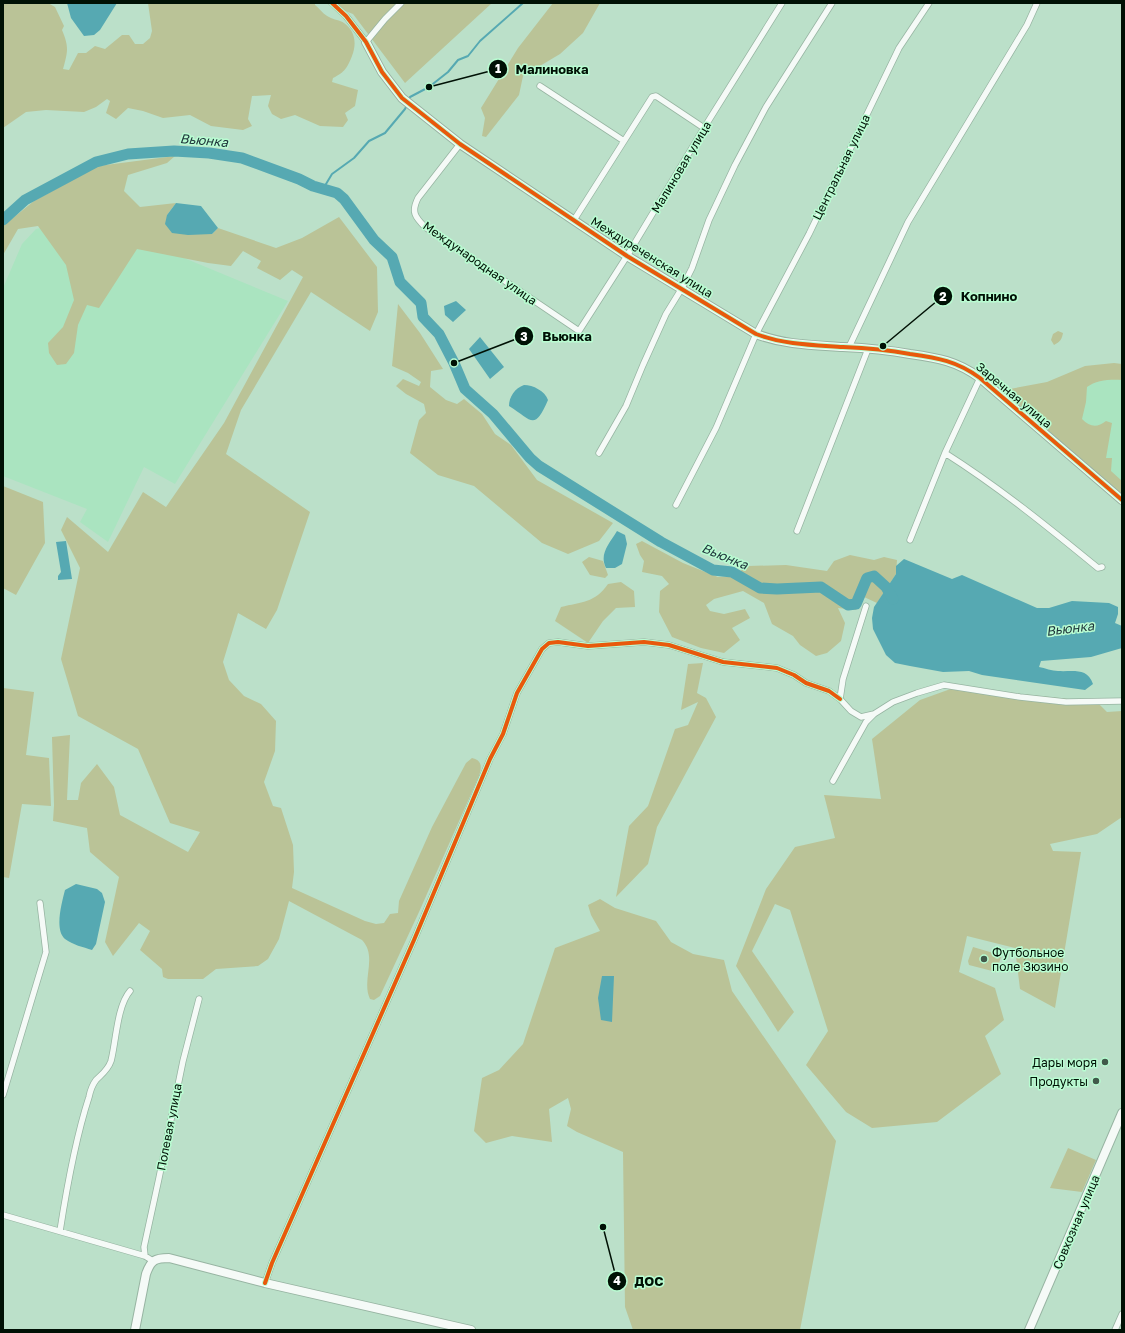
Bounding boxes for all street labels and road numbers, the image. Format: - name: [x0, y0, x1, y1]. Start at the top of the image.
- street label: Центральная улица: [809, 112, 873, 222]
- street label: Малиновая улица: [648, 118, 714, 216]
- street label: Междуреченская улица: [588, 213, 716, 301]
- street label: Международная улица: [420, 218, 540, 308]
- street label: Заречная улица: [973, 359, 1055, 431]
- street label: Полевая улица: [153, 1082, 185, 1172]
- street label: Совхозная улица: [1049, 1173, 1103, 1271]

